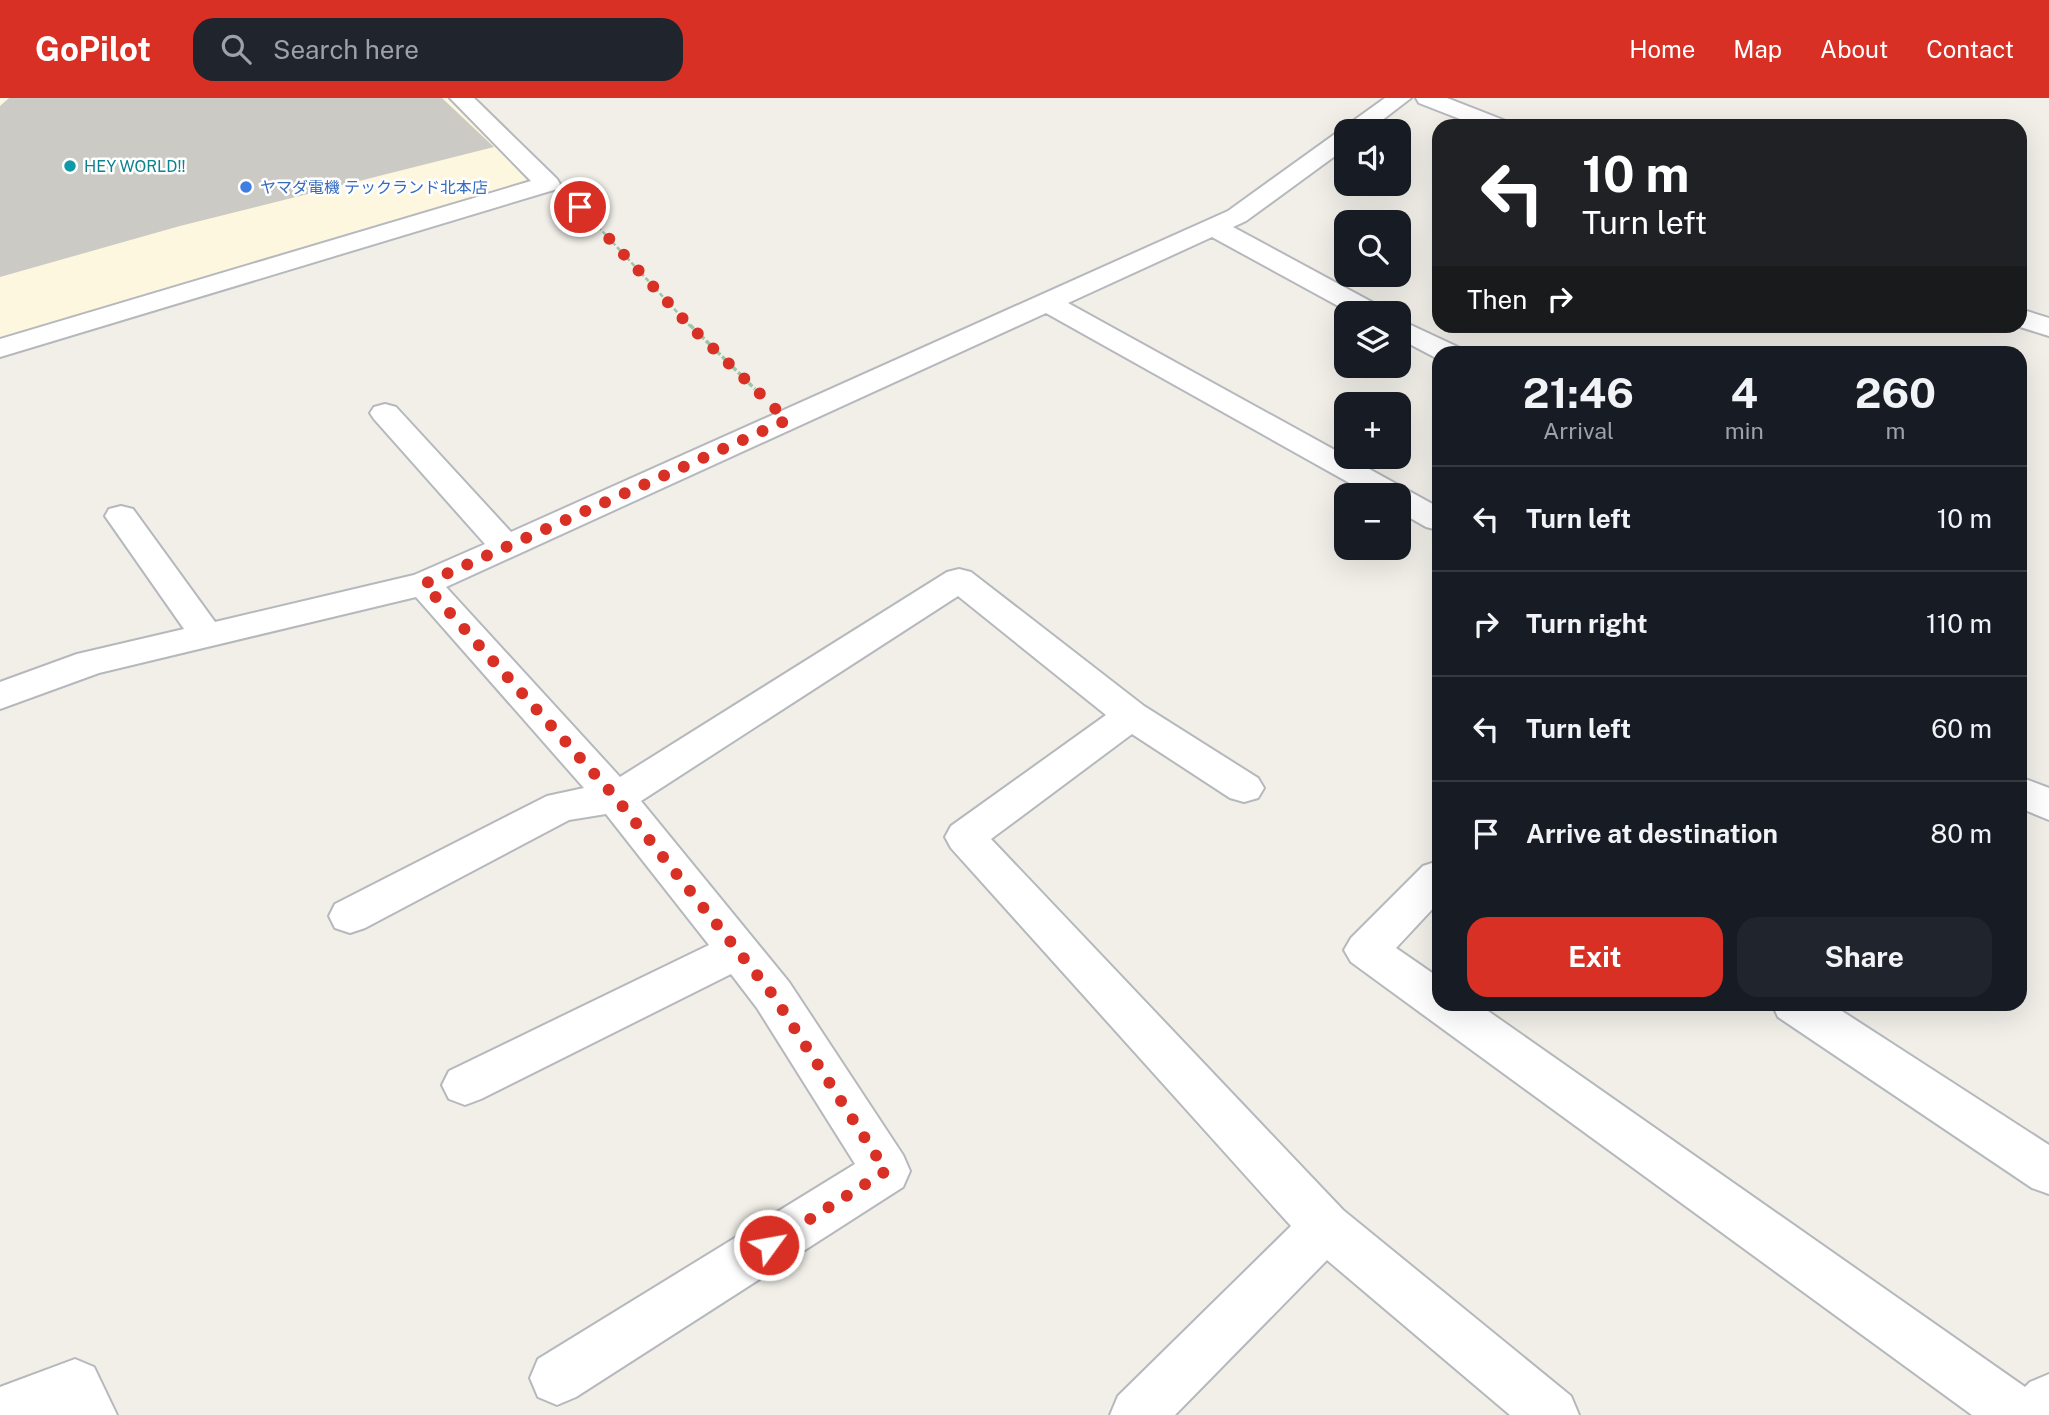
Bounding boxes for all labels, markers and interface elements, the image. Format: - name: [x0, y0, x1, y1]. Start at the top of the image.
- search box: [193, 18, 683, 81]
- text: GoPilot: [35, 30, 151, 68]
- icon: search: [217, 30, 255, 68]
- text: Search here: [273, 34, 419, 65]
- text: Home: [1629, 35, 1695, 63]
- text: Map: [1733, 35, 1782, 63]
- text: About: [1820, 35, 1888, 63]
- text: Contact: [1926, 35, 2014, 63]
- map controls: [1334, 119, 1411, 560]
- button: sound: [1334, 119, 1411, 196]
- text: 10 m: [1582, 145, 1689, 203]
- icon: left: [1467, 147, 1558, 238]
- place label: HEY WORLD!!: [84, 157, 186, 176]
- marker: HEY WORLD!!: [62, 158, 78, 174]
- pin: [550, 177, 610, 237]
- place label: ヤマダ電機 テックランド北本店: [260, 178, 488, 197]
- marker: ヤマダ電機 テックランド北本店: [238, 179, 254, 195]
- icon: arrive: [561, 188, 599, 226]
- text: Turn left: [1582, 204, 1707, 241]
- button: search: [1334, 210, 1411, 287]
- icon: right: [1541, 280, 1579, 318]
- text: Then: [1467, 284, 1527, 315]
- button: layers: [1334, 301, 1411, 378]
- text: 21:46: [1523, 368, 1634, 417]
- text: 4: [1731, 368, 1758, 417]
- text: 260: [1855, 368, 1936, 417]
- button: +: [1334, 392, 1411, 469]
- text: Arrival: [1543, 417, 1614, 444]
- text: min: [1725, 417, 1764, 444]
- text: m: [1885, 417, 1905, 444]
- button: −: [1334, 483, 1411, 560]
- icon: left: [1467, 500, 1505, 538]
- text: Turn left: [1526, 503, 1631, 534]
- text: 10 m: [1937, 503, 1992, 534]
- icon: right: [1467, 605, 1505, 643]
- text: Turn right: [1526, 608, 1648, 639]
- text: 110 m: [1926, 608, 1992, 639]
- icon: left: [1467, 710, 1505, 748]
- text: Turn left: [1526, 713, 1631, 744]
- text: 60 m: [1931, 713, 1992, 744]
- icon: arrive: [1467, 815, 1505, 853]
- text: Arrive at destination: [1526, 818, 1778, 849]
- text: 80 m: [1931, 818, 1992, 849]
- button: Exit: [1467, 917, 1723, 997]
- button: Share: [1737, 917, 1992, 997]
- position arrow: [732, 1208, 806, 1282]

